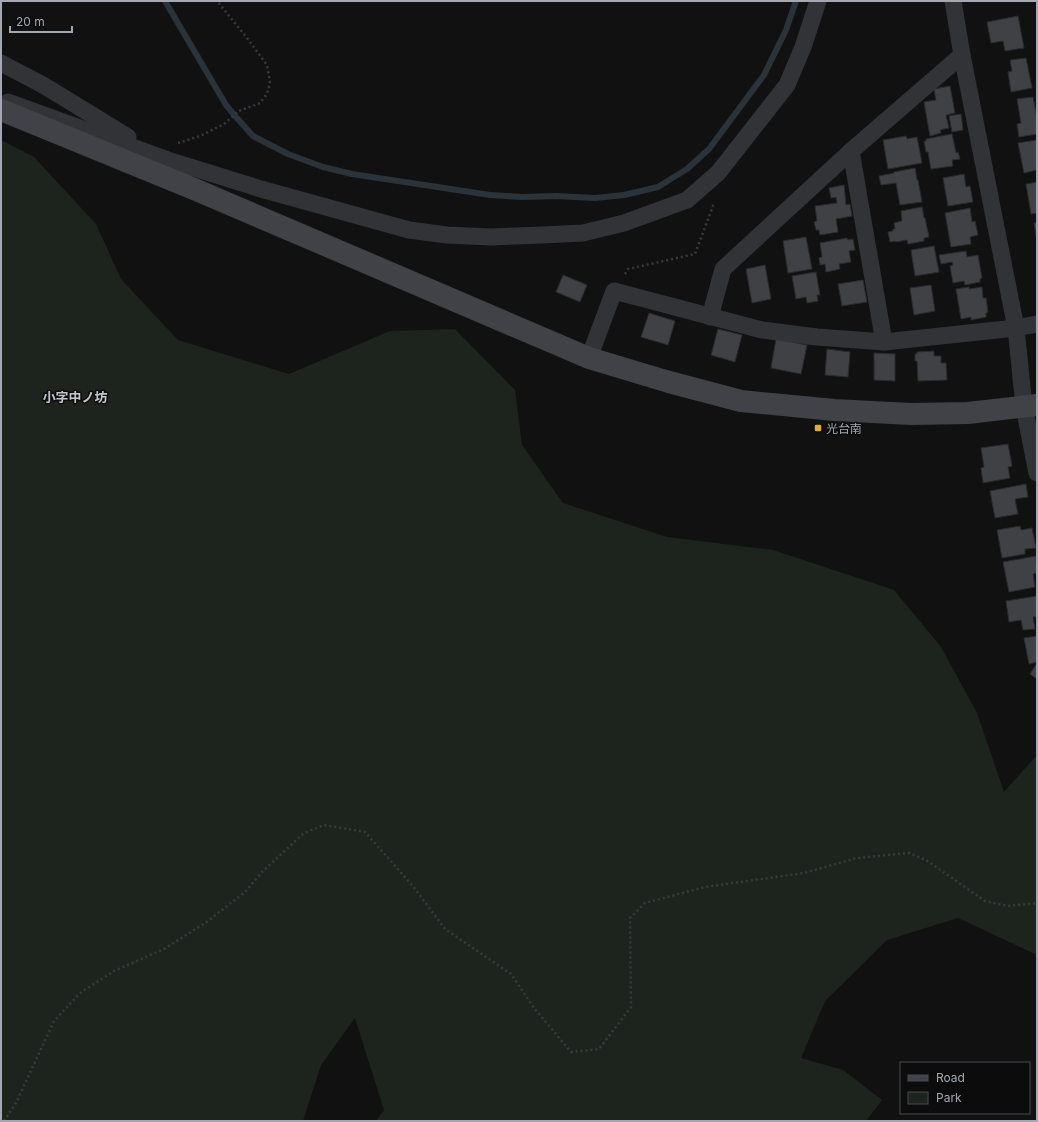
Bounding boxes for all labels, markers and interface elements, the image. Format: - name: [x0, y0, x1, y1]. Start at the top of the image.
- scale bar: [10, 8, 72, 34]
- text: 20 m: [16, 14, 45, 29]
- district label: 小字中ノ坊: [42, 389, 108, 405]
- place label: 光台南: [826, 421, 862, 436]
- marker: 光台南: [813, 423, 823, 433]
- legend: [900, 1062, 1030, 1114]
- text: Road: [936, 1070, 965, 1085]
- text: Park: [936, 1090, 962, 1105]

